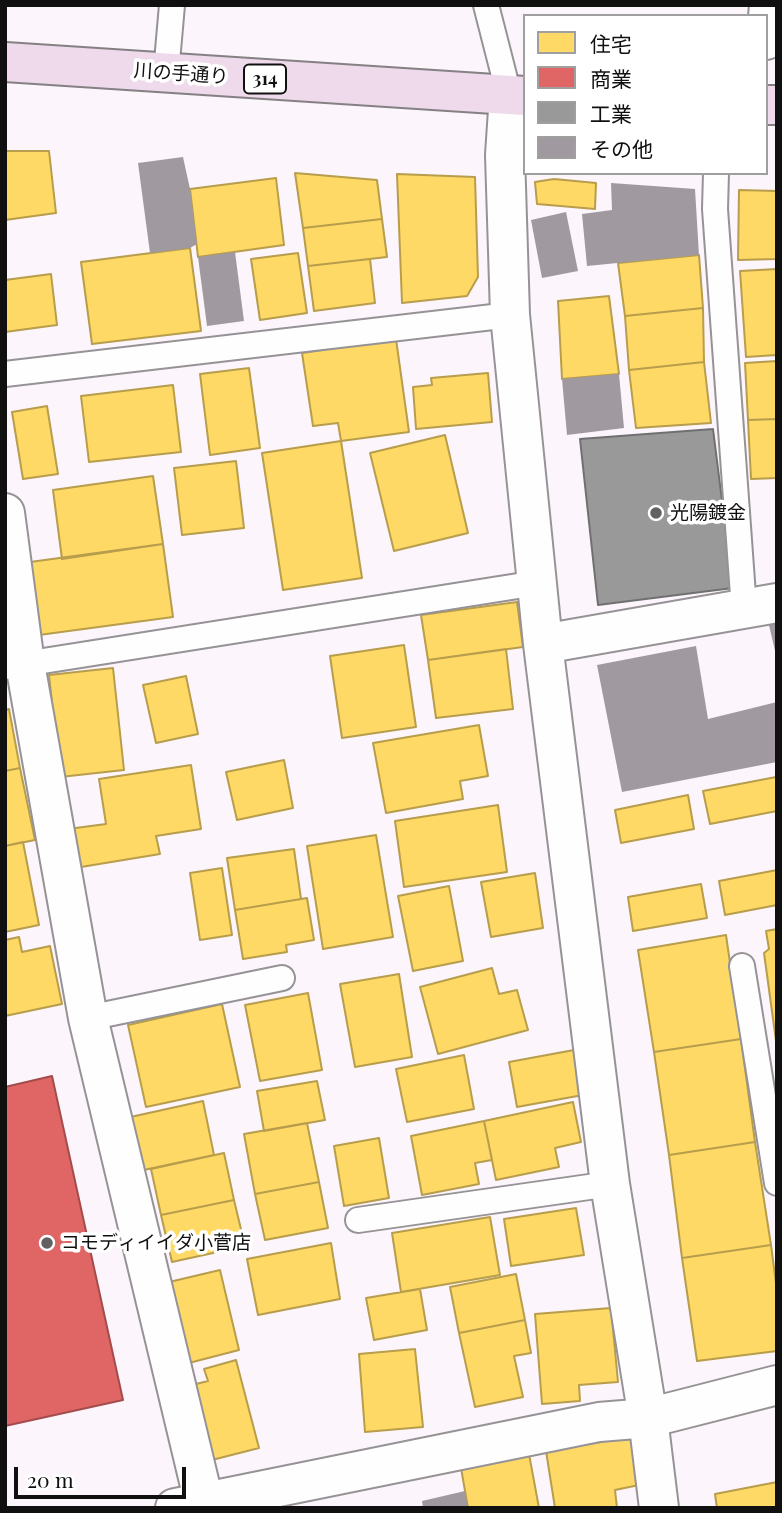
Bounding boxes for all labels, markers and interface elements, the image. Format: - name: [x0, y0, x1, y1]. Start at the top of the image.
- legend: [523, 14, 768, 175]
- text: 住宅: [590, 29, 632, 57]
- street label: 川の手通り: [133, 59, 229, 89]
- road number: 314: [244, 64, 286, 94]
- text: 商業: [590, 64, 632, 92]
- text: 工業: [590, 99, 632, 127]
- text: その他: [590, 134, 653, 162]
- place label: 光陽鍍金: [670, 502, 746, 524]
- marker: 光陽鍍金: [648, 505, 664, 521]
- place label: コモディイイダ小菅店: [61, 1232, 251, 1254]
- marker: コモディイイダ小菅店: [39, 1235, 55, 1251]
- scale bar: [18, 1454, 189, 1498]
- text: 20 m: [27, 1465, 74, 1493]

